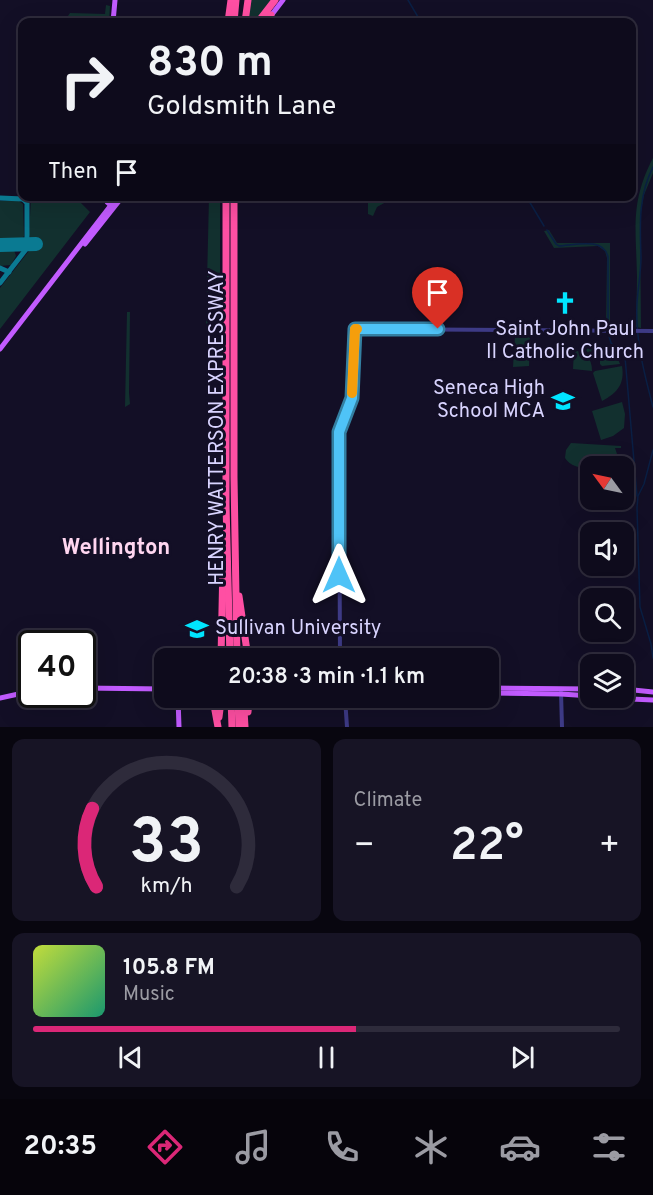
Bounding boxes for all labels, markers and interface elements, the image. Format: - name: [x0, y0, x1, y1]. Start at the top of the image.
- text: 830 m: [147, 38, 273, 91]
- icon: right: [48, 42, 126, 120]
- text: Goldsmith Lane: [147, 90, 336, 124]
- icon: arrive: [110, 156, 143, 189]
- text: Then: [48, 159, 98, 186]
- pin: [412, 267, 463, 329]
- street label: HENRY WATTERSON EXPRESSWAY: [205, 270, 231, 586]
- icon: arrive: [421, 276, 454, 309]
- church icon: Saint John Paul II Catholic Church: [552, 290, 578, 316]
- place label: Saint John Paul II Catholic Church: [486, 317, 644, 366]
- place label: Seneca High School MCA: [433, 376, 545, 425]
- school or university icon: Seneca High School MCA: [550, 388, 576, 414]
- north arrow: [580, 456, 634, 510]
- map controls: [580, 456, 634, 708]
- button: sound: [580, 522, 634, 576]
- district label: Wellington: [62, 535, 170, 562]
- position arrow: [307, 543, 371, 607]
- button: search: [580, 588, 634, 642]
- school or university icon: Sullivan University: [184, 616, 210, 642]
- place label: Sullivan University: [215, 616, 381, 642]
- speed limit sign: 40: [18, 630, 96, 708]
- button: layers: [580, 654, 634, 708]
- text: 20:38 · 3 min · 1.1 km: [228, 664, 425, 691]
- text: Climate: [354, 788, 422, 814]
- text: 33: [129, 806, 204, 885]
- text: 22°: [450, 819, 524, 876]
- text: −: [354, 826, 375, 868]
- text: +: [599, 826, 620, 868]
- text: km/h: [140, 873, 192, 900]
- text: 105.8 FM: [123, 955, 215, 982]
- text: Music: [123, 982, 175, 1008]
- icon: previous: [114, 1041, 147, 1074]
- icon: pause: [310, 1041, 343, 1074]
- icon: next: [506, 1041, 539, 1074]
- icon: directions: [144, 1126, 186, 1168]
- icon: music: [232, 1126, 274, 1168]
- icon: phone: [321, 1126, 363, 1168]
- icon: climate: [410, 1126, 452, 1168]
- icon: car: [499, 1126, 541, 1168]
- icon: filters: [588, 1126, 630, 1168]
- text: 20:35: [23, 1130, 97, 1164]

